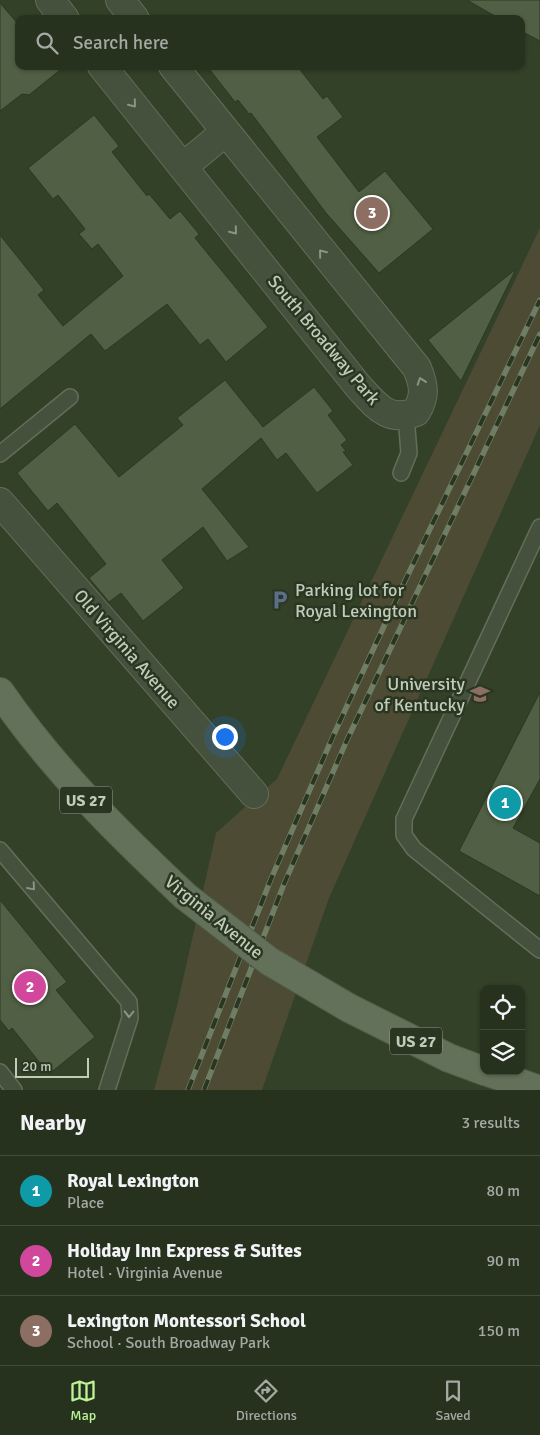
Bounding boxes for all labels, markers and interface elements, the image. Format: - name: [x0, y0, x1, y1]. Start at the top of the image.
- search box: [15, 15, 525, 70]
- icon: search: [33, 29, 61, 57]
- text: Search here: [73, 31, 169, 55]
- one-way arrow: [127, 99, 136, 108]
- pin: 3: [356, 194, 388, 232]
- one-way arrow: [229, 226, 238, 235]
- one-way arrow: [320, 250, 328, 259]
- street label: South Broadway Park: [263, 271, 385, 409]
- one-way arrow: [417, 377, 427, 385]
- place label: Parking lot for Royal Lexington: [295, 579, 417, 622]
- street label: Old Virginia Avenue: [69, 585, 185, 713]
- parking icon: Parking lot for Royal Lexington: [269, 589, 291, 611]
- place label: University of Kentucky: [374, 673, 466, 716]
- school or university icon: University of Kentucky: [469, 683, 491, 705]
- your location: [212, 724, 238, 750]
- pin: 1: [489, 784, 521, 822]
- road number: US 27: [60, 786, 112, 814]
- street label: Virginia Avenue: [160, 871, 268, 963]
- one-way arrow: [26, 881, 35, 890]
- pin: 2: [14, 968, 46, 1006]
- map controls: [480, 985, 525, 1075]
- button: locate: [480, 985, 525, 1030]
- one-way arrow: [123, 1010, 134, 1018]
- road number: US 27: [390, 1028, 442, 1054]
- button: layers: [480, 1030, 525, 1075]
- scale bar: [15, 1055, 89, 1078]
- text: 20 m: [22, 1058, 51, 1075]
- text: Nearby: [20, 1110, 86, 1136]
- text: 3 results: [461, 1113, 520, 1133]
- text: Royal Lexington: [67, 1169, 199, 1193]
- text: 1: [32, 1181, 40, 1201]
- text: 80 m: [486, 1181, 520, 1201]
- text: Place: [67, 1193, 104, 1213]
- text: Holiday Inn Express & Suites: [67, 1239, 302, 1263]
- text: 2: [32, 1251, 40, 1271]
- text: 90 m: [486, 1251, 520, 1271]
- text: Hotel · Virginia Avenue: [67, 1263, 223, 1283]
- text: Lexington Montessori School: [67, 1309, 306, 1333]
- text: 3: [32, 1321, 40, 1341]
- text: 150 m: [478, 1321, 520, 1341]
- text: School · South Broadway Park: [67, 1333, 270, 1353]
- tab: Map: [69, 1377, 97, 1424]
- tab: Directions: [236, 1377, 297, 1424]
- tab: Saved: [435, 1377, 471, 1424]

